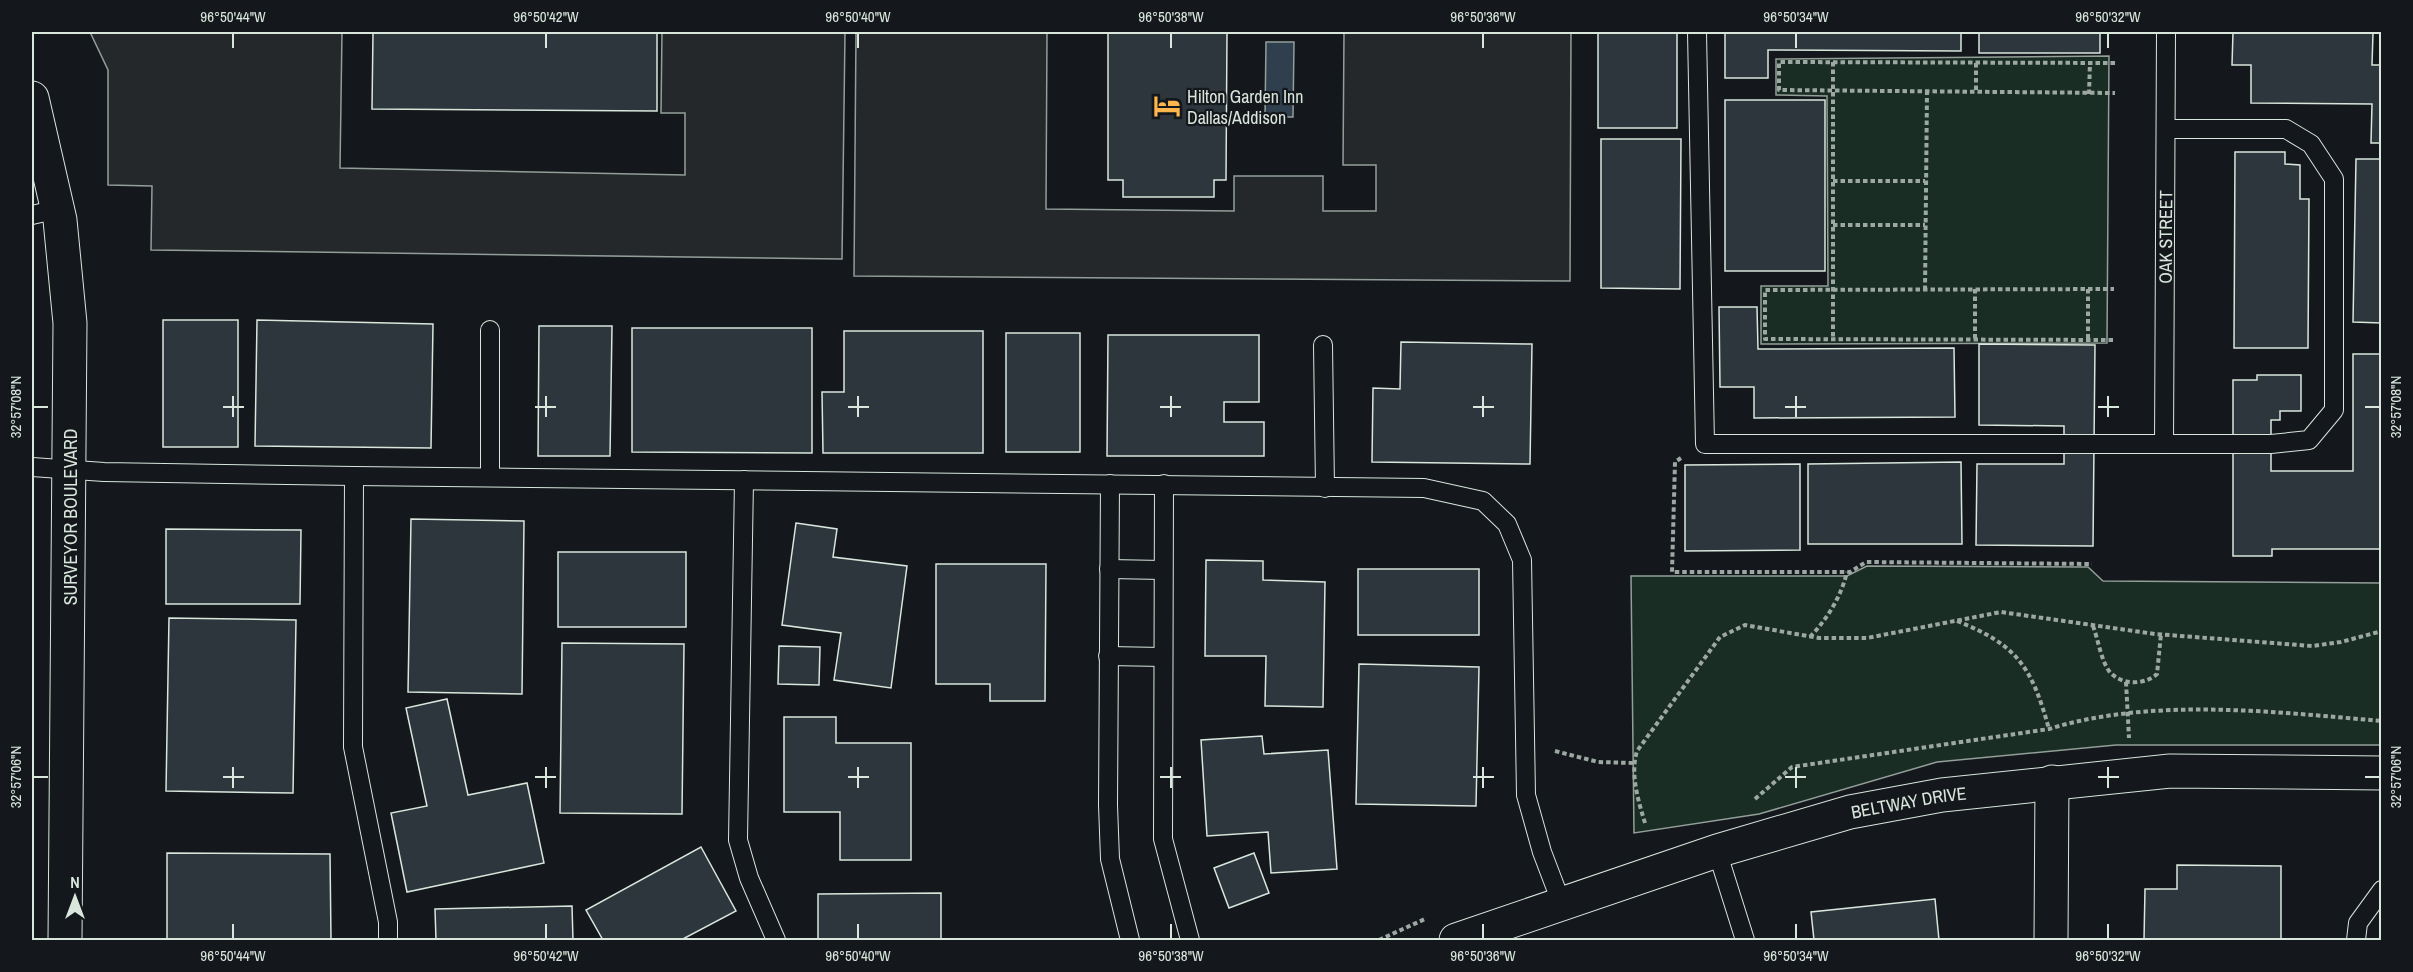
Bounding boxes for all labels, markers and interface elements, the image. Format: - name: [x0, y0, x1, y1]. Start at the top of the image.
- text: 96°50'44"W: [200, 6, 266, 27]
- text: 96°50'42"W: [513, 6, 579, 27]
- text: 96°50'40"W: [825, 6, 891, 27]
- text: 96°50'38"W: [1138, 6, 1204, 27]
- text: 96°50'36"W: [1450, 6, 1516, 27]
- text: 96°50'34"W: [1763, 6, 1829, 27]
- text: 96°50'32"W: [2075, 6, 2141, 27]
- place label: Hilton Garden Inn Dallas/Addison: [1187, 84, 1304, 130]
- hotel icon: Hilton Garden Inn Dallas/Addison: [1152, 91, 1182, 121]
- street label: OAK STREET: [2152, 190, 2178, 284]
- text: 32°57'08"N: [5, 376, 26, 438]
- text: 32°57'08"N: [2385, 376, 2406, 438]
- street label: SURVEYOR BOULEVARD: [58, 429, 83, 605]
- text: 32°57'06"N: [5, 746, 26, 808]
- text: 32°57'06"N: [2385, 746, 2406, 808]
- street label: BELTWAY DRIVE: [1849, 780, 1968, 824]
- north arrow: [45, 867, 105, 927]
- text: N: [70, 871, 80, 893]
- text: 96°50'44"W: [200, 945, 266, 966]
- text: 96°50'42"W: [513, 945, 579, 966]
- text: 96°50'40"W: [825, 945, 891, 966]
- text: 96°50'38"W: [1138, 945, 1204, 966]
- text: 96°50'36"W: [1450, 945, 1516, 966]
- text: 96°50'34"W: [1763, 945, 1829, 966]
- text: 96°50'32"W: [2075, 945, 2141, 966]

